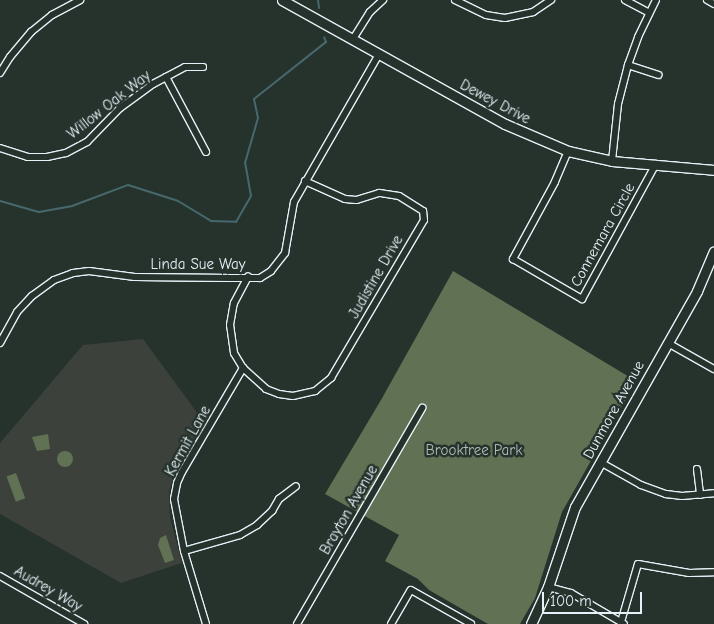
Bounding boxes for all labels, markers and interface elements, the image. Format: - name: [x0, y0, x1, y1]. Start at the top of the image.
- street label: Willow Oak Way: [64, 67, 154, 143]
- street label: Dewey Drive: [457, 76, 533, 128]
- street label: Connemara Circle: [567, 180, 639, 290]
- street label: Judistine Drive: [345, 232, 407, 322]
- street label: Linda Sue Way: [151, 256, 245, 274]
- street label: Dunmore Avenue: [580, 358, 648, 462]
- street label: Kermit Lane: [161, 403, 215, 479]
- park label: Brooktree Park: [426, 442, 522, 460]
- street label: Brayton Avenue: [316, 462, 382, 558]
- street label: Audrey Way: [11, 562, 85, 616]
- scale bar: [544, 582, 644, 614]
- text: 100 m: [550, 592, 592, 610]

